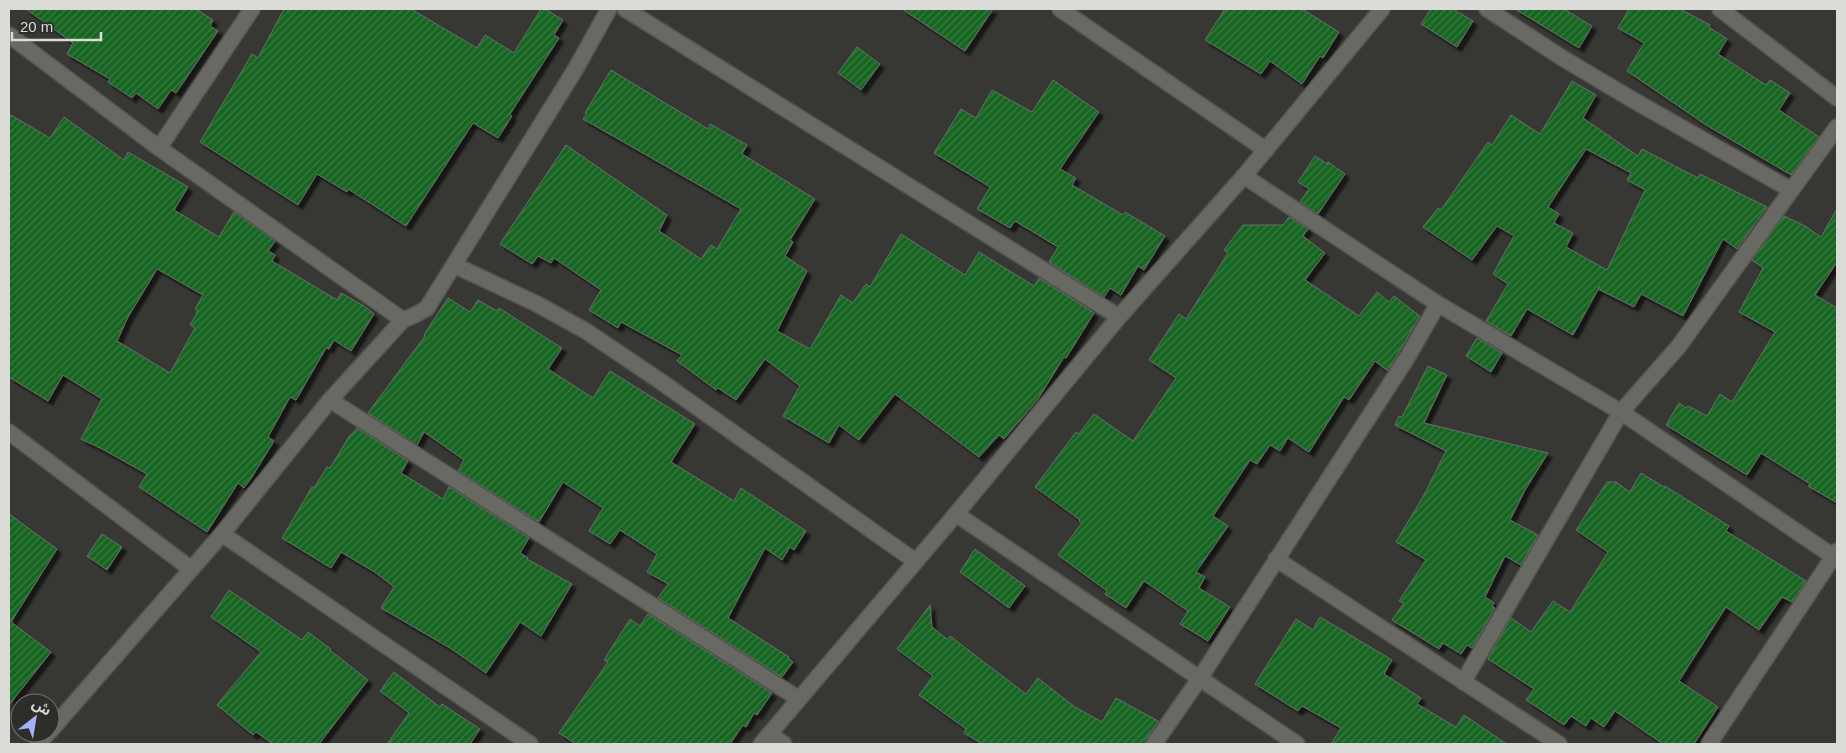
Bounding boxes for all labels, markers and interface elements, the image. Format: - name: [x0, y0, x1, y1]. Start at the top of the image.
- scale bar: [12, 10, 101, 42]
- text: 20 m: [20, 18, 53, 35]
- north arrow: [10, 693, 60, 743]
- text: ش: [29, 695, 54, 719]

